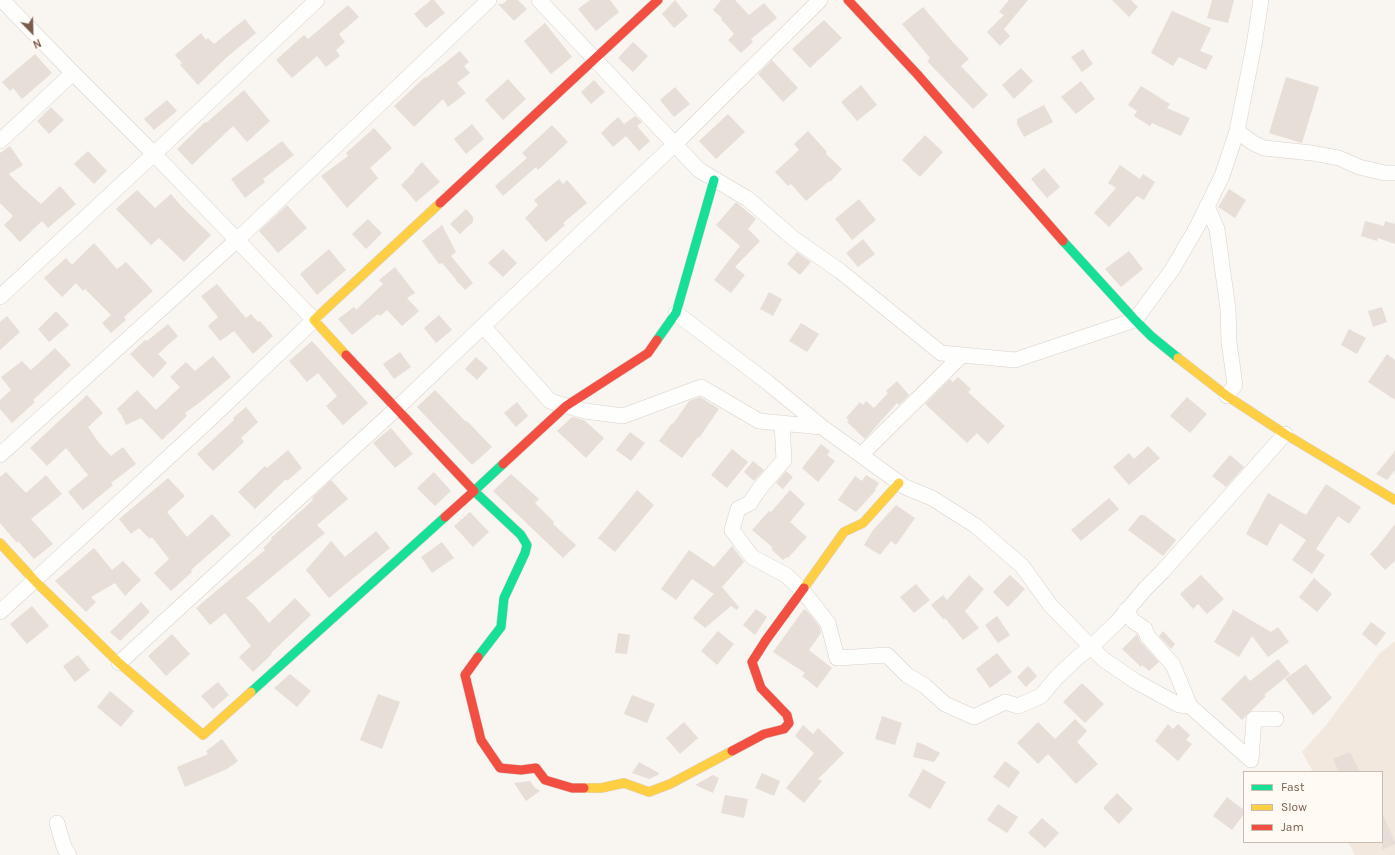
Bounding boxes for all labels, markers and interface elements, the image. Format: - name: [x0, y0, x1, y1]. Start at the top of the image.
- north arrow: [12, 12, 52, 52]
- text: N: [31, 36, 43, 51]
- legend: [1243, 771, 1383, 843]
- text: Fast: [1281, 780, 1304, 794]
- text: Slow: [1281, 800, 1307, 814]
- text: Jam: [1281, 820, 1304, 834]

